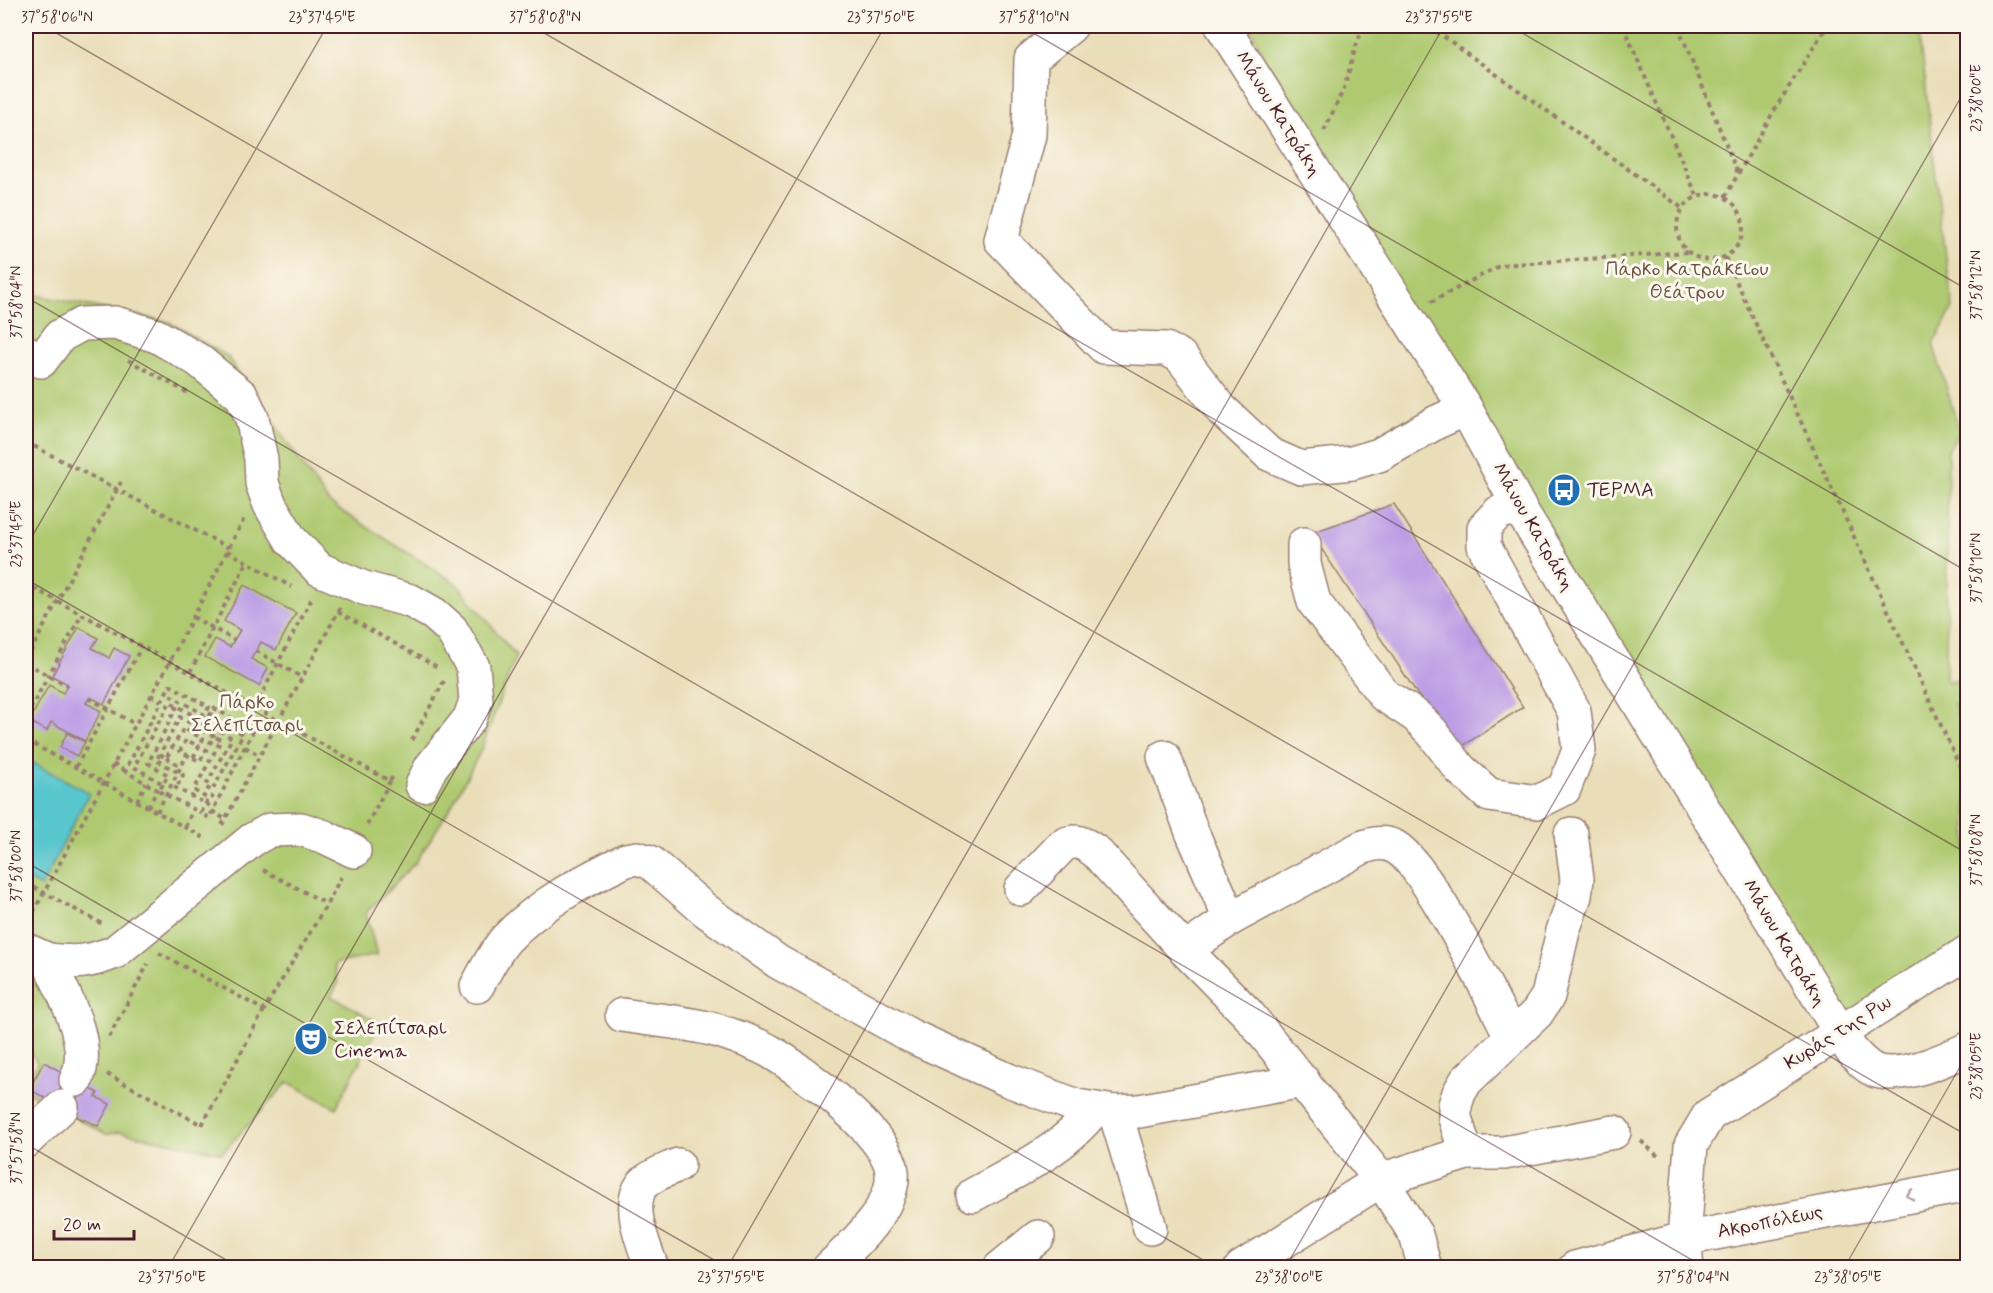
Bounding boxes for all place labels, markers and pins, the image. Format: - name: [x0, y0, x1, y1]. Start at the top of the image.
- bus stop icon: ΤΕΡΜΑ: [1546, 472, 1582, 508]
- place label: ΤΕΡΜΑ: [1587, 477, 1654, 504]
- place label: Σελεπίτσαρι Cinema: [334, 1015, 447, 1065]
- theatre icon: Σελεπίτσαρι Cinema: [293, 1021, 329, 1057]

